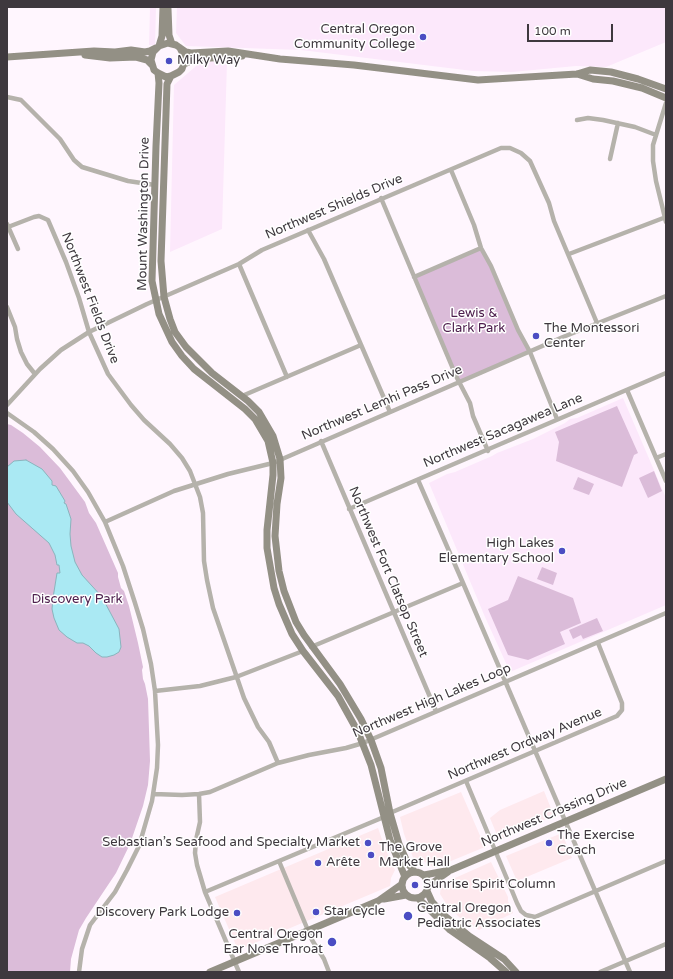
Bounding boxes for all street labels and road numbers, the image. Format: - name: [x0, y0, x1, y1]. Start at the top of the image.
- street label: Mount Washington Drive: [135, 137, 153, 291]
- street label: Northwest Shields Drive: [263, 171, 405, 243]
- street label: Northwest Fields Drive: [58, 230, 122, 366]
- street label: Northwest Lemhi Pass Drive: [299, 362, 465, 444]
- street label: Northwest Sacagawea Lane: [421, 390, 585, 472]
- street label: Northwest Fort Clatsop Street: [345, 484, 431, 660]
- street label: Northwest High Lakes Loop: [350, 660, 514, 742]
- street label: Northwest Ordway Avenue: [446, 704, 604, 784]
- street label: Northwest Crossing Drive: [479, 775, 629, 851]

